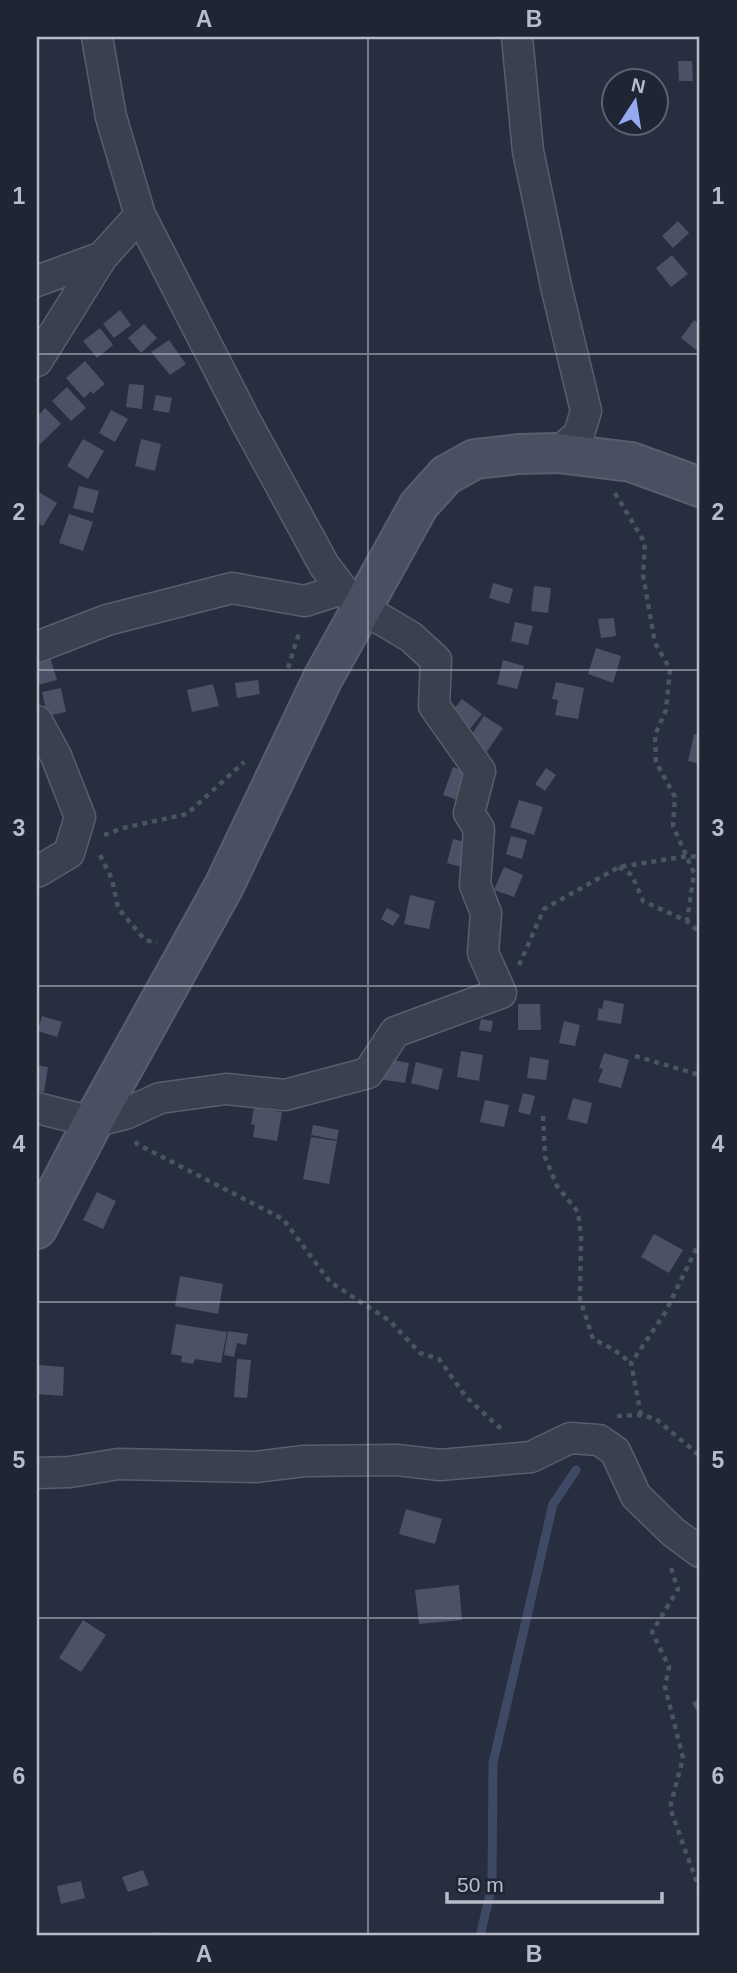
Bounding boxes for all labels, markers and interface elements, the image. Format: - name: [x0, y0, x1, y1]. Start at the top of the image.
- text: A: [196, 6, 212, 32]
- text: B: [526, 6, 542, 32]
- north arrow: [600, 66, 670, 136]
- text: N: [630, 74, 647, 98]
- text: 1: [13, 183, 26, 209]
- text: 1: [712, 183, 725, 209]
- text: 2: [13, 499, 25, 525]
- text: 2: [712, 499, 724, 525]
- text: 3: [13, 815, 25, 841]
- text: 3: [712, 815, 724, 841]
- text: 4: [13, 1131, 26, 1157]
- text: 4: [712, 1131, 725, 1157]
- text: 5: [13, 1447, 26, 1473]
- text: 5: [712, 1447, 725, 1473]
- text: 6: [13, 1763, 25, 1789]
- text: 6: [712, 1763, 724, 1789]
- scale bar: [447, 1861, 662, 1905]
- text: 50 m: [457, 1873, 504, 1896]
- text: A: [196, 1941, 212, 1967]
- text: B: [526, 1941, 542, 1967]

